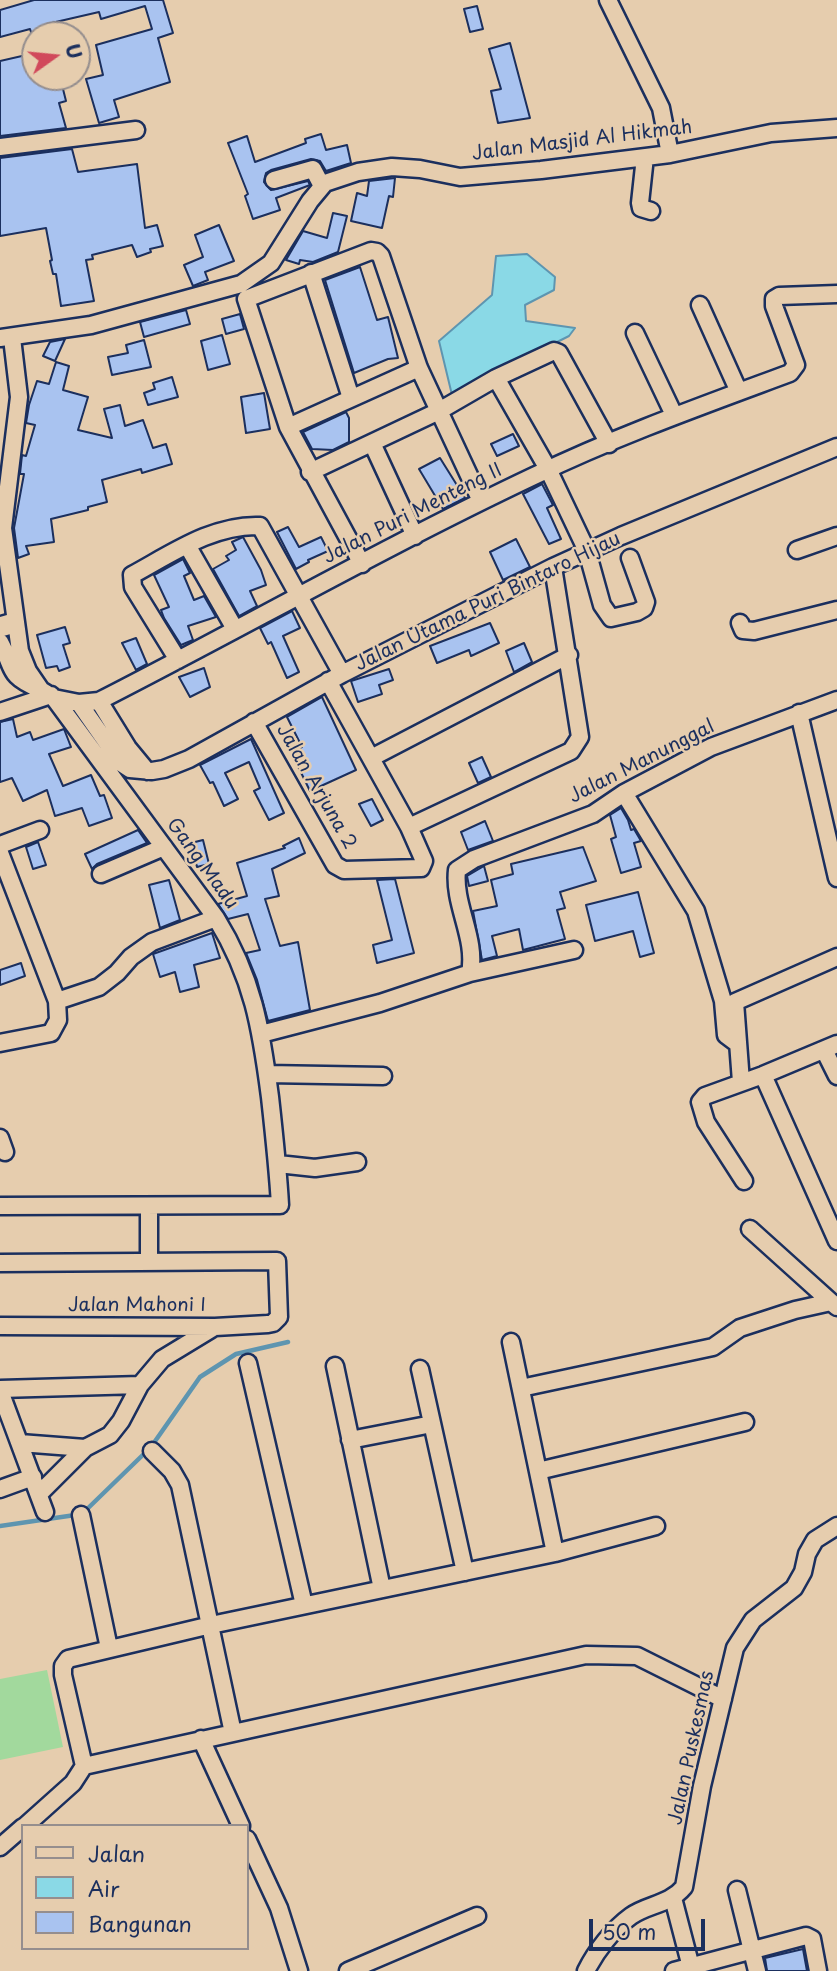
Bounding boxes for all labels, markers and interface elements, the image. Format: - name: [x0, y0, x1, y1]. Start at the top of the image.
- north arrow: [21, 21, 91, 91]
- text: U: [59, 40, 90, 62]
- street label: Jalan Masjid Al Hikmah: [471, 116, 693, 166]
- street label: Jalan Puri Menteng II: [320, 459, 506, 569]
- street label: Jalan Utama Puri Bintaro Hijau: [351, 528, 625, 676]
- street label: Jalan Manunggal: [565, 715, 719, 809]
- street label: Jalan Arjuna 2: [271, 721, 361, 853]
- street label: Gang Madu: [161, 814, 243, 914]
- street label: Jalan Mahoni I: [68, 1295, 206, 1317]
- street label: Jalan Puskesmas: [665, 1669, 719, 1827]
- legend: [21, 1824, 248, 1950]
- text: Jalan: [88, 1837, 145, 1869]
- text: Air: [88, 1872, 119, 1904]
- scale bar: [592, 1904, 708, 1948]
- text: Bangunan: [88, 1907, 192, 1939]
- text: 50 m: [602, 1915, 656, 1947]

